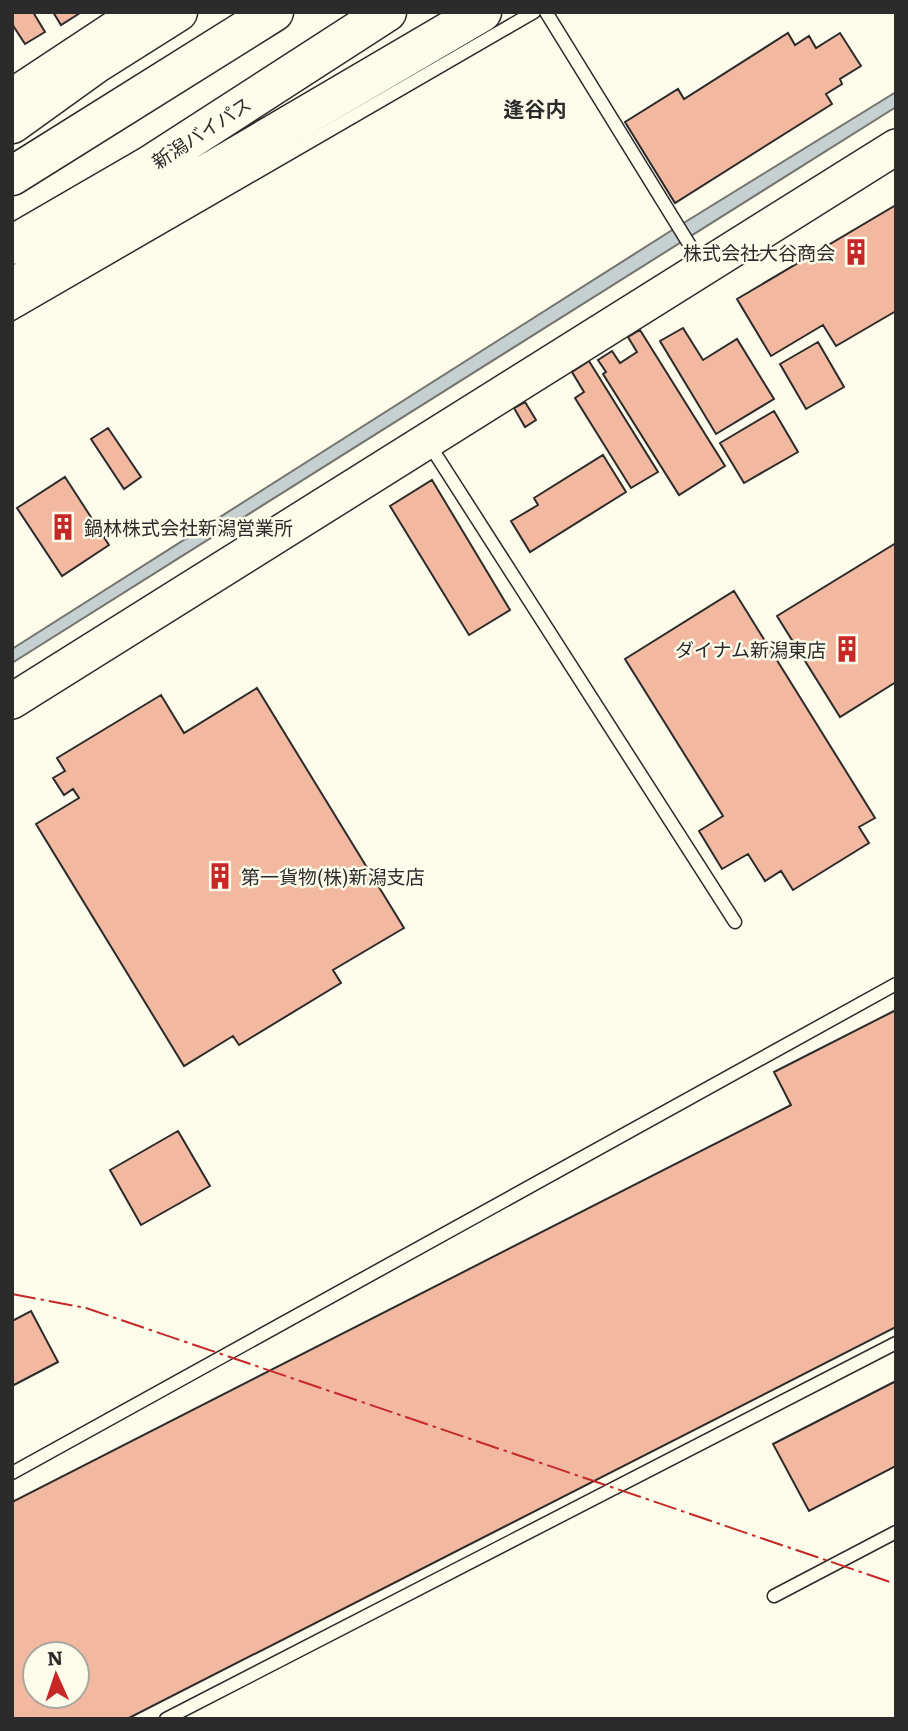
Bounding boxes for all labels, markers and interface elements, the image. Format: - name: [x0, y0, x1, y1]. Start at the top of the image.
- street label: 新潟バイパス: [146, 89, 256, 175]
- district label: 逢谷内: [504, 92, 567, 123]
- building icon: 株式会社大谷商会: [841, 237, 871, 267]
- place label: 株式会社大谷商会: [683, 238, 835, 266]
- building icon: 鍋林株式会社新潟営業所: [48, 512, 78, 542]
- place label: 鍋林株式会社新潟営業所: [84, 513, 293, 541]
- building icon: ダイナム新潟東店: [832, 634, 862, 664]
- place label: ダイナム新潟東店: [675, 635, 826, 663]
- building icon: 第一貨物(株)新潟支店: [205, 861, 235, 891]
- place label: 第一貨物(株)新潟支店: [241, 862, 425, 890]
- north arrow: [21, 1640, 91, 1710]
- text: N: [46, 1643, 64, 1671]

